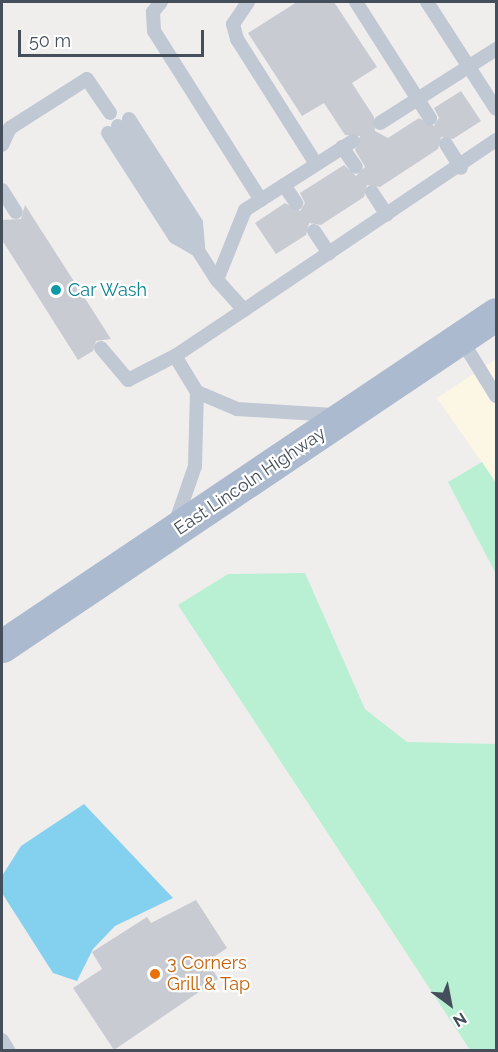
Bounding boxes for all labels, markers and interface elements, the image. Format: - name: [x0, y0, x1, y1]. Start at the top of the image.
- scale bar: [21, 18, 207, 56]
- text: 50 m: [29, 30, 71, 51]
- place label: Car Wash: [68, 279, 148, 301]
- marker: Car Wash: [49, 283, 63, 297]
- street label: East Lincoln Highway: [170, 422, 330, 540]
- place label: 3 Corners Grill & Tap: [167, 953, 251, 996]
- marker: 3 Corners Grill & Tap: [148, 967, 162, 981]
- north arrow: [420, 974, 480, 1034]
- text: N: [450, 1008, 470, 1031]

